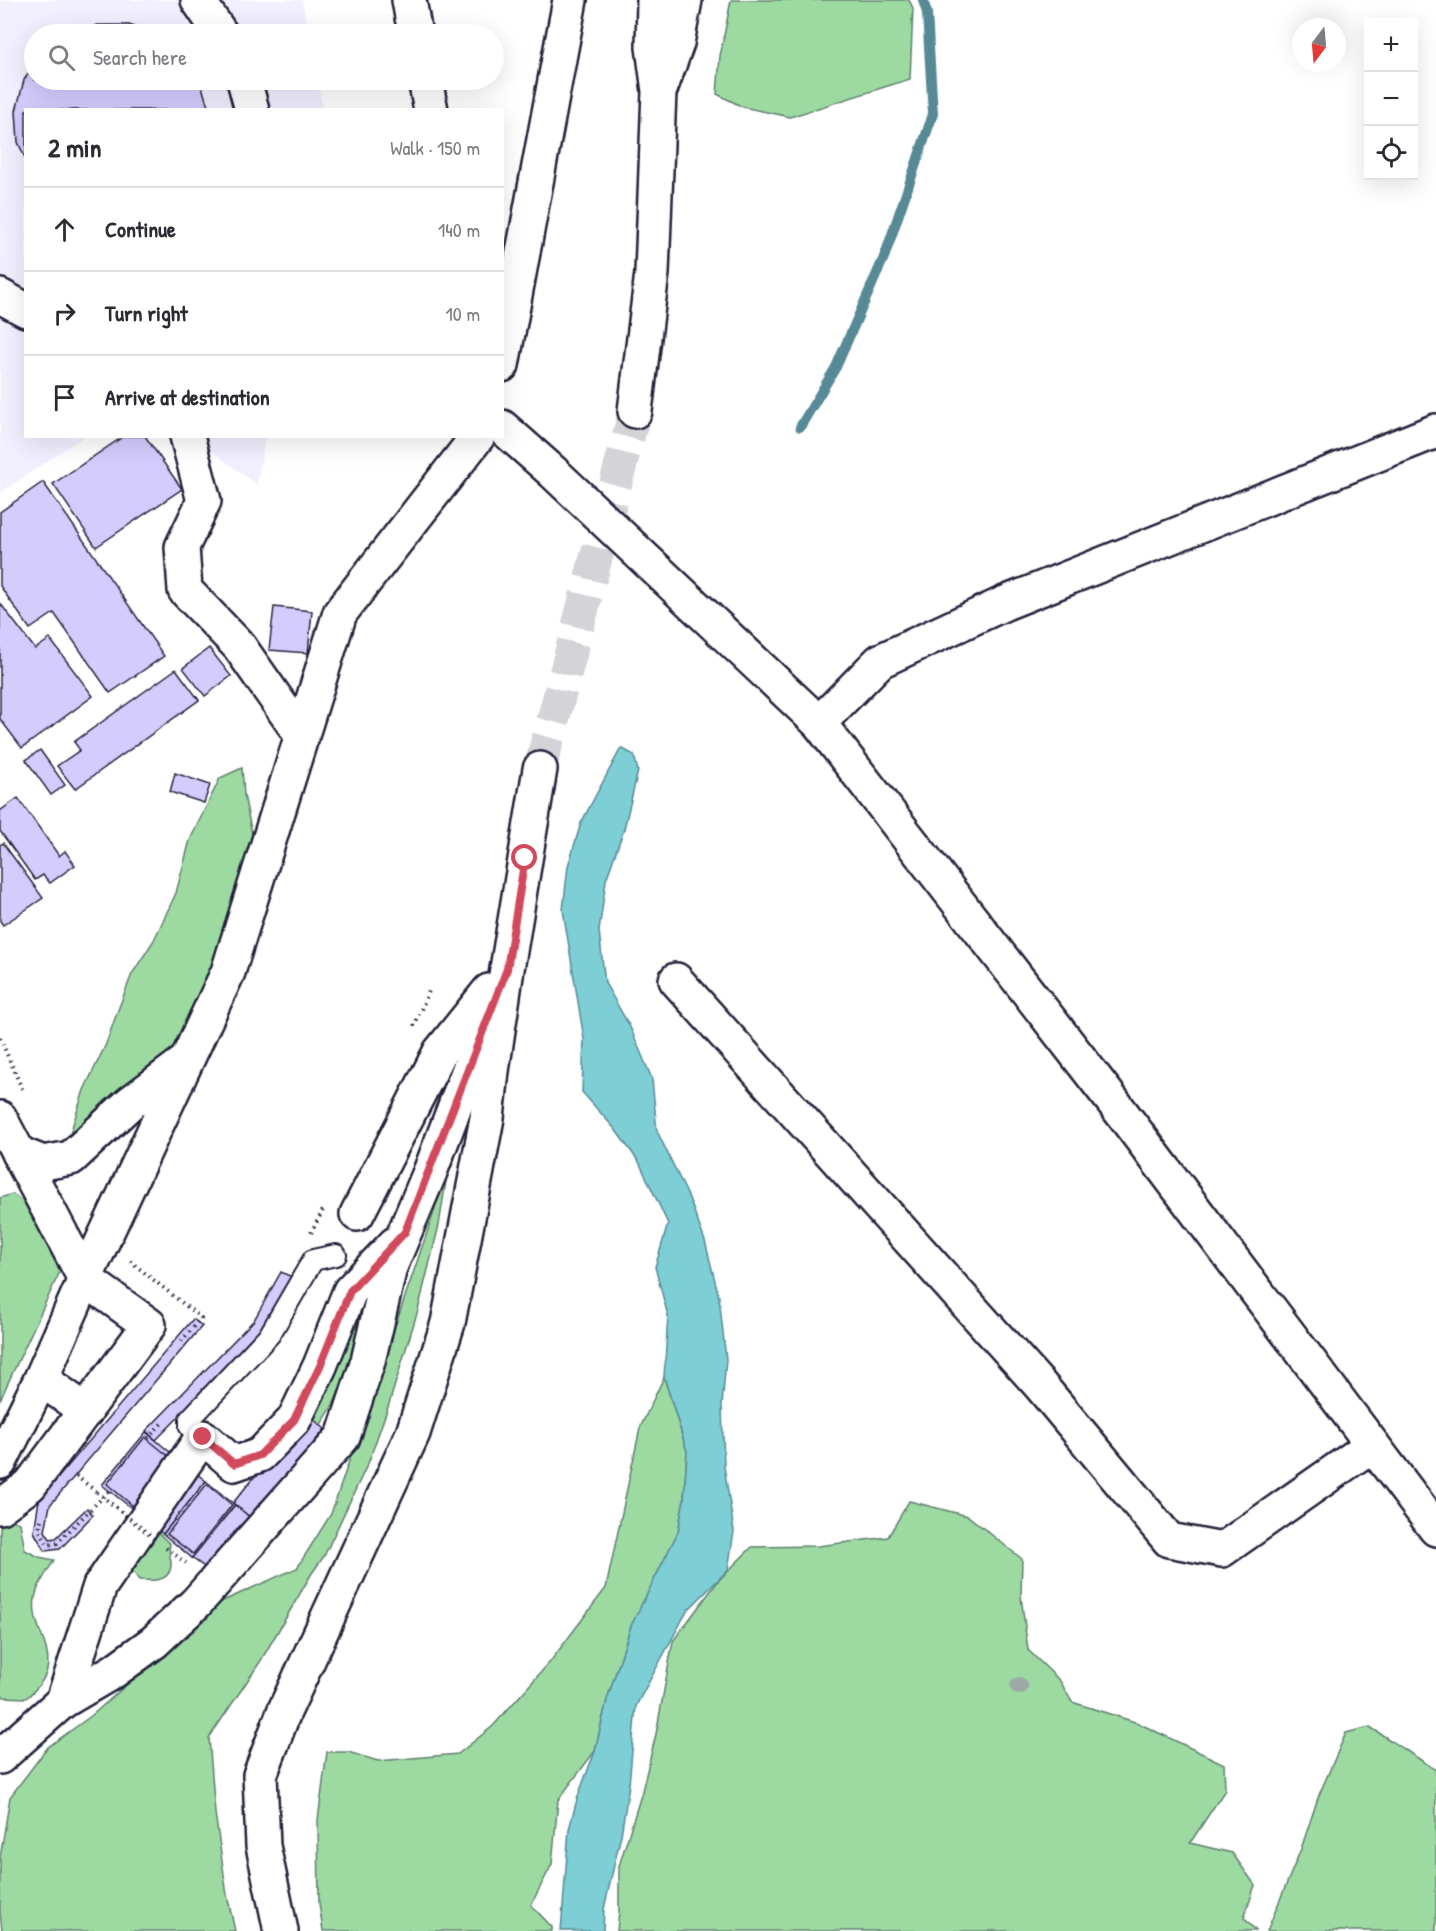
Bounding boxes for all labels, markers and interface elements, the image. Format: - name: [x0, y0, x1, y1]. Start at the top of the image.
- north arrow: [1292, 18, 1346, 72]
- map controls: [1364, 18, 1418, 180]
- button: +: [1364, 18, 1418, 72]
- search box: [24, 24, 504, 90]
- icon: search: [45, 41, 78, 74]
- text: Search here: [93, 42, 187, 72]
- button: −: [1364, 72, 1418, 126]
- button: locate: [1364, 126, 1418, 180]
- text: 2 min: [48, 130, 101, 165]
- text: Walk · 150 m: [390, 134, 480, 161]
- icon: ahead: [48, 213, 81, 246]
- text: Continue: [105, 214, 176, 244]
- text: 140 m: [438, 216, 480, 243]
- icon: right: [48, 297, 81, 330]
- text: Turn right: [105, 298, 188, 328]
- text: 10 m: [446, 300, 480, 327]
- icon: arrive: [48, 381, 81, 414]
- text: Arrive at destination: [105, 382, 270, 412]
- route start: [511, 844, 537, 870]
- route end: [189, 1423, 215, 1449]

